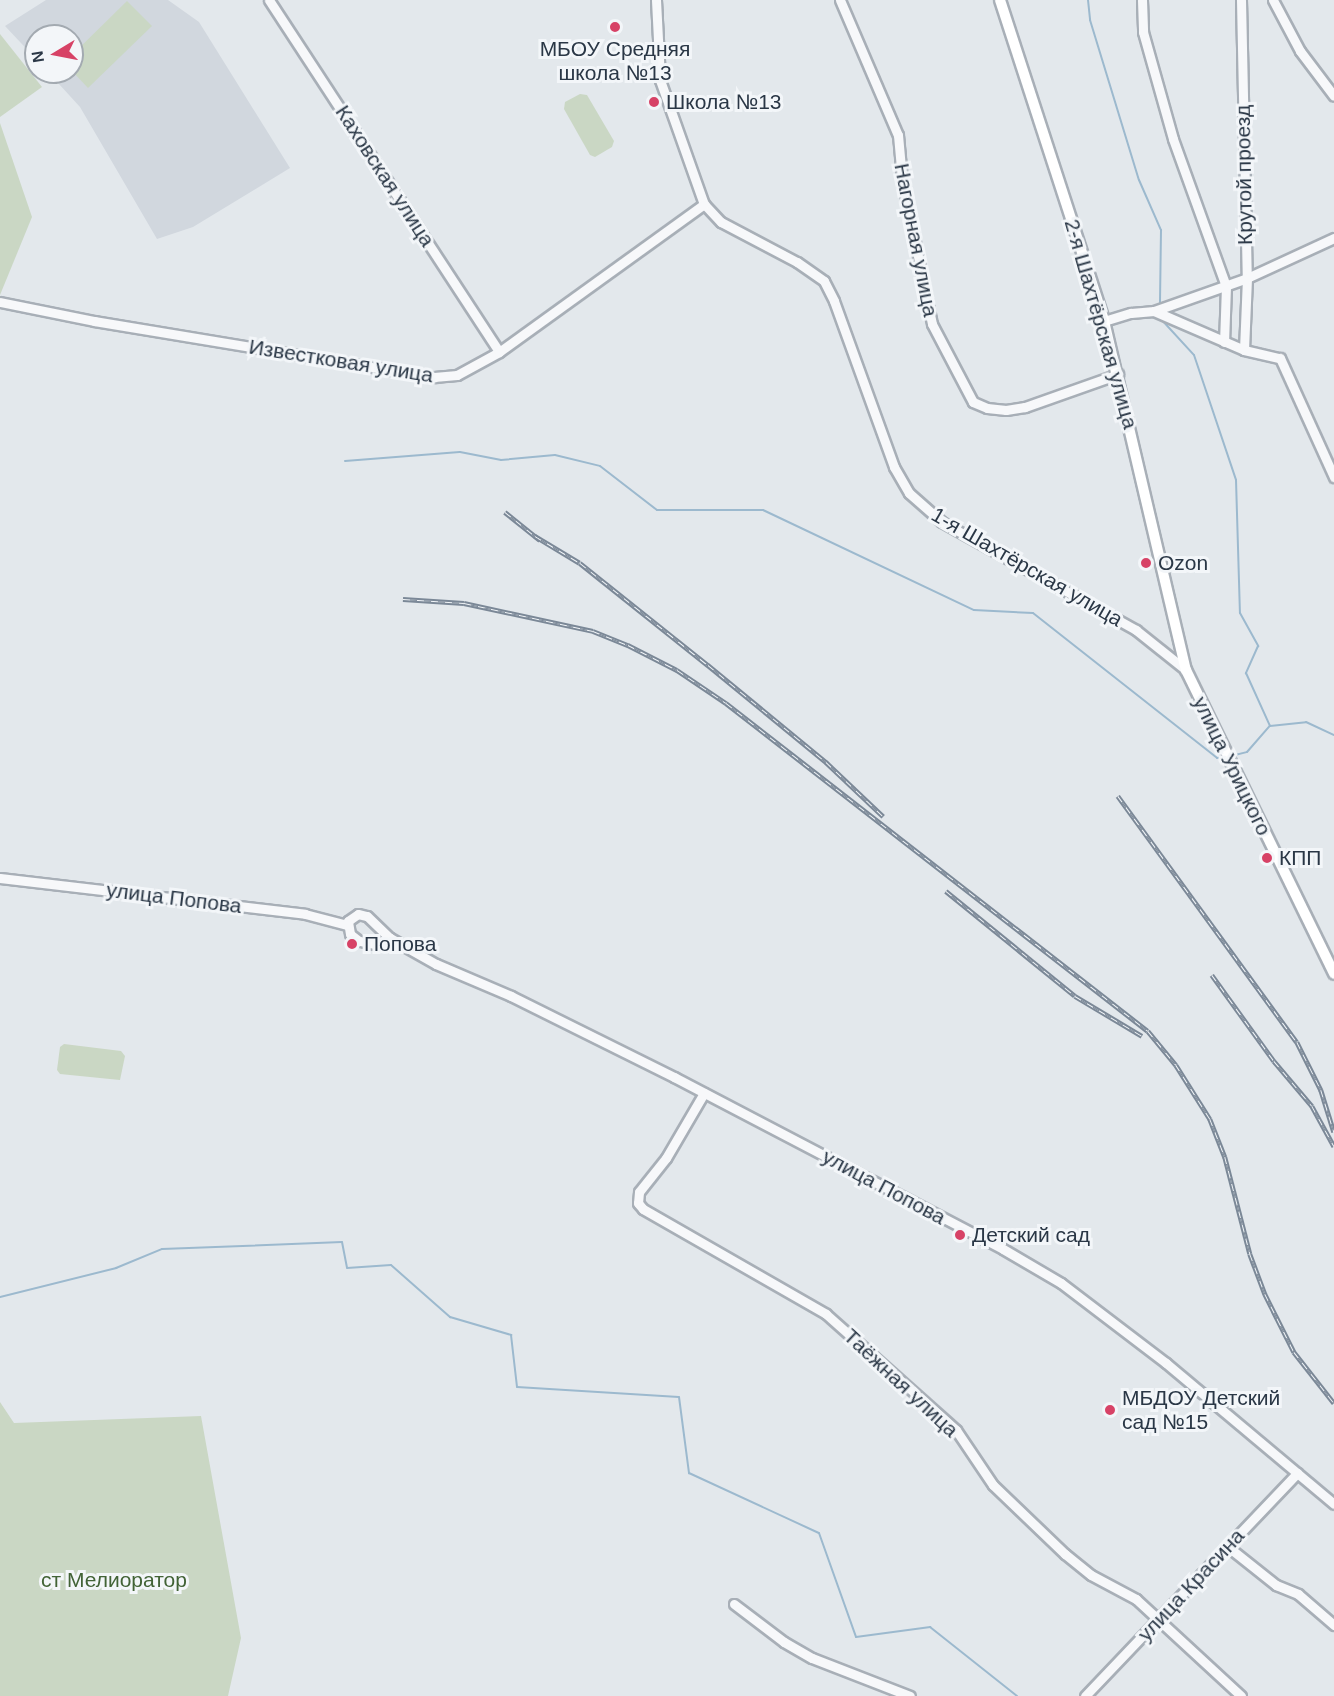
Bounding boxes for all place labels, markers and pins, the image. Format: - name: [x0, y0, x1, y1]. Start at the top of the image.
- marker: МБОУ Средняя школа №13: [608, 20, 622, 34]
- place label: МБОУ Средняя школа №13: [540, 36, 690, 86]
- place label: Школа №13: [666, 89, 782, 115]
- marker: Школа №13: [647, 95, 661, 109]
- place label: Ozon: [1158, 550, 1208, 576]
- marker: Ozon: [1139, 556, 1153, 570]
- place label: КПП: [1279, 845, 1321, 871]
- marker: КПП: [1260, 851, 1274, 865]
- place label: Попова: [364, 931, 436, 957]
- marker: Попова: [345, 937, 359, 951]
- place label: Детский сад: [972, 1222, 1090, 1248]
- marker: Детский сад: [953, 1228, 967, 1242]
- place label: МБДОУ Детский сад №15: [1122, 1385, 1280, 1435]
- marker: МБДОУ Детский сад №15: [1103, 1403, 1117, 1417]

